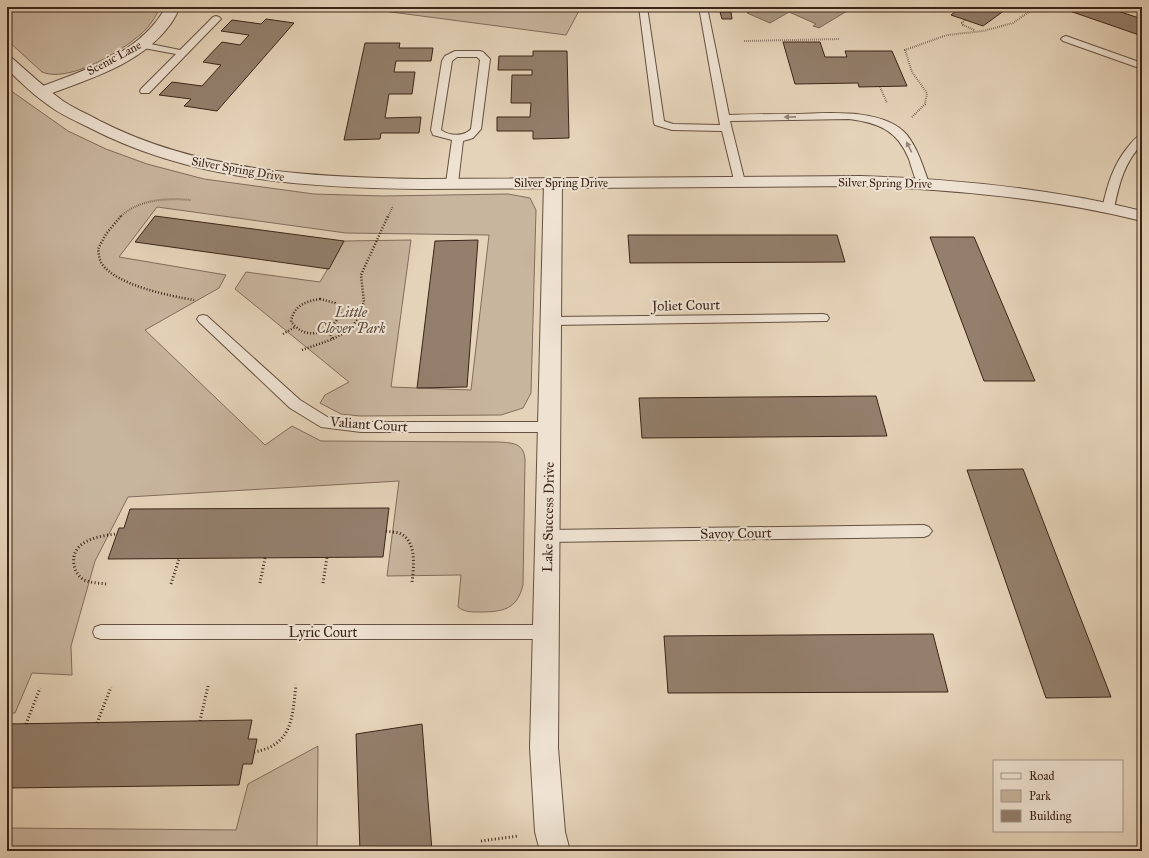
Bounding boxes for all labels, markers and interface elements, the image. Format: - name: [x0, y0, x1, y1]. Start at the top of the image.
- street label: Scenic Lane: [84, 38, 144, 78]
- one-way arrow: [783, 114, 796, 120]
- one-way arrow: [906, 141, 912, 153]
- street label: Silver Spring Drive: [190, 154, 286, 185]
- street label: Silver Spring Drive: [838, 175, 932, 192]
- street label: Silver Spring Drive: [514, 176, 608, 191]
- street label: Joliet Court: [650, 296, 720, 316]
- park label: Little Clover Park: [317, 304, 386, 337]
- street label: Valiant Court: [328, 413, 408, 436]
- street label: Lake Success Drive: [539, 462, 558, 572]
- street label: Savoy Court: [700, 524, 772, 543]
- street label: Lyric Court: [288, 624, 358, 641]
- legend: [993, 760, 1123, 832]
- text: Road: [1029, 769, 1055, 783]
- text: Park: [1029, 789, 1051, 803]
- text: Building: [1029, 809, 1072, 824]

